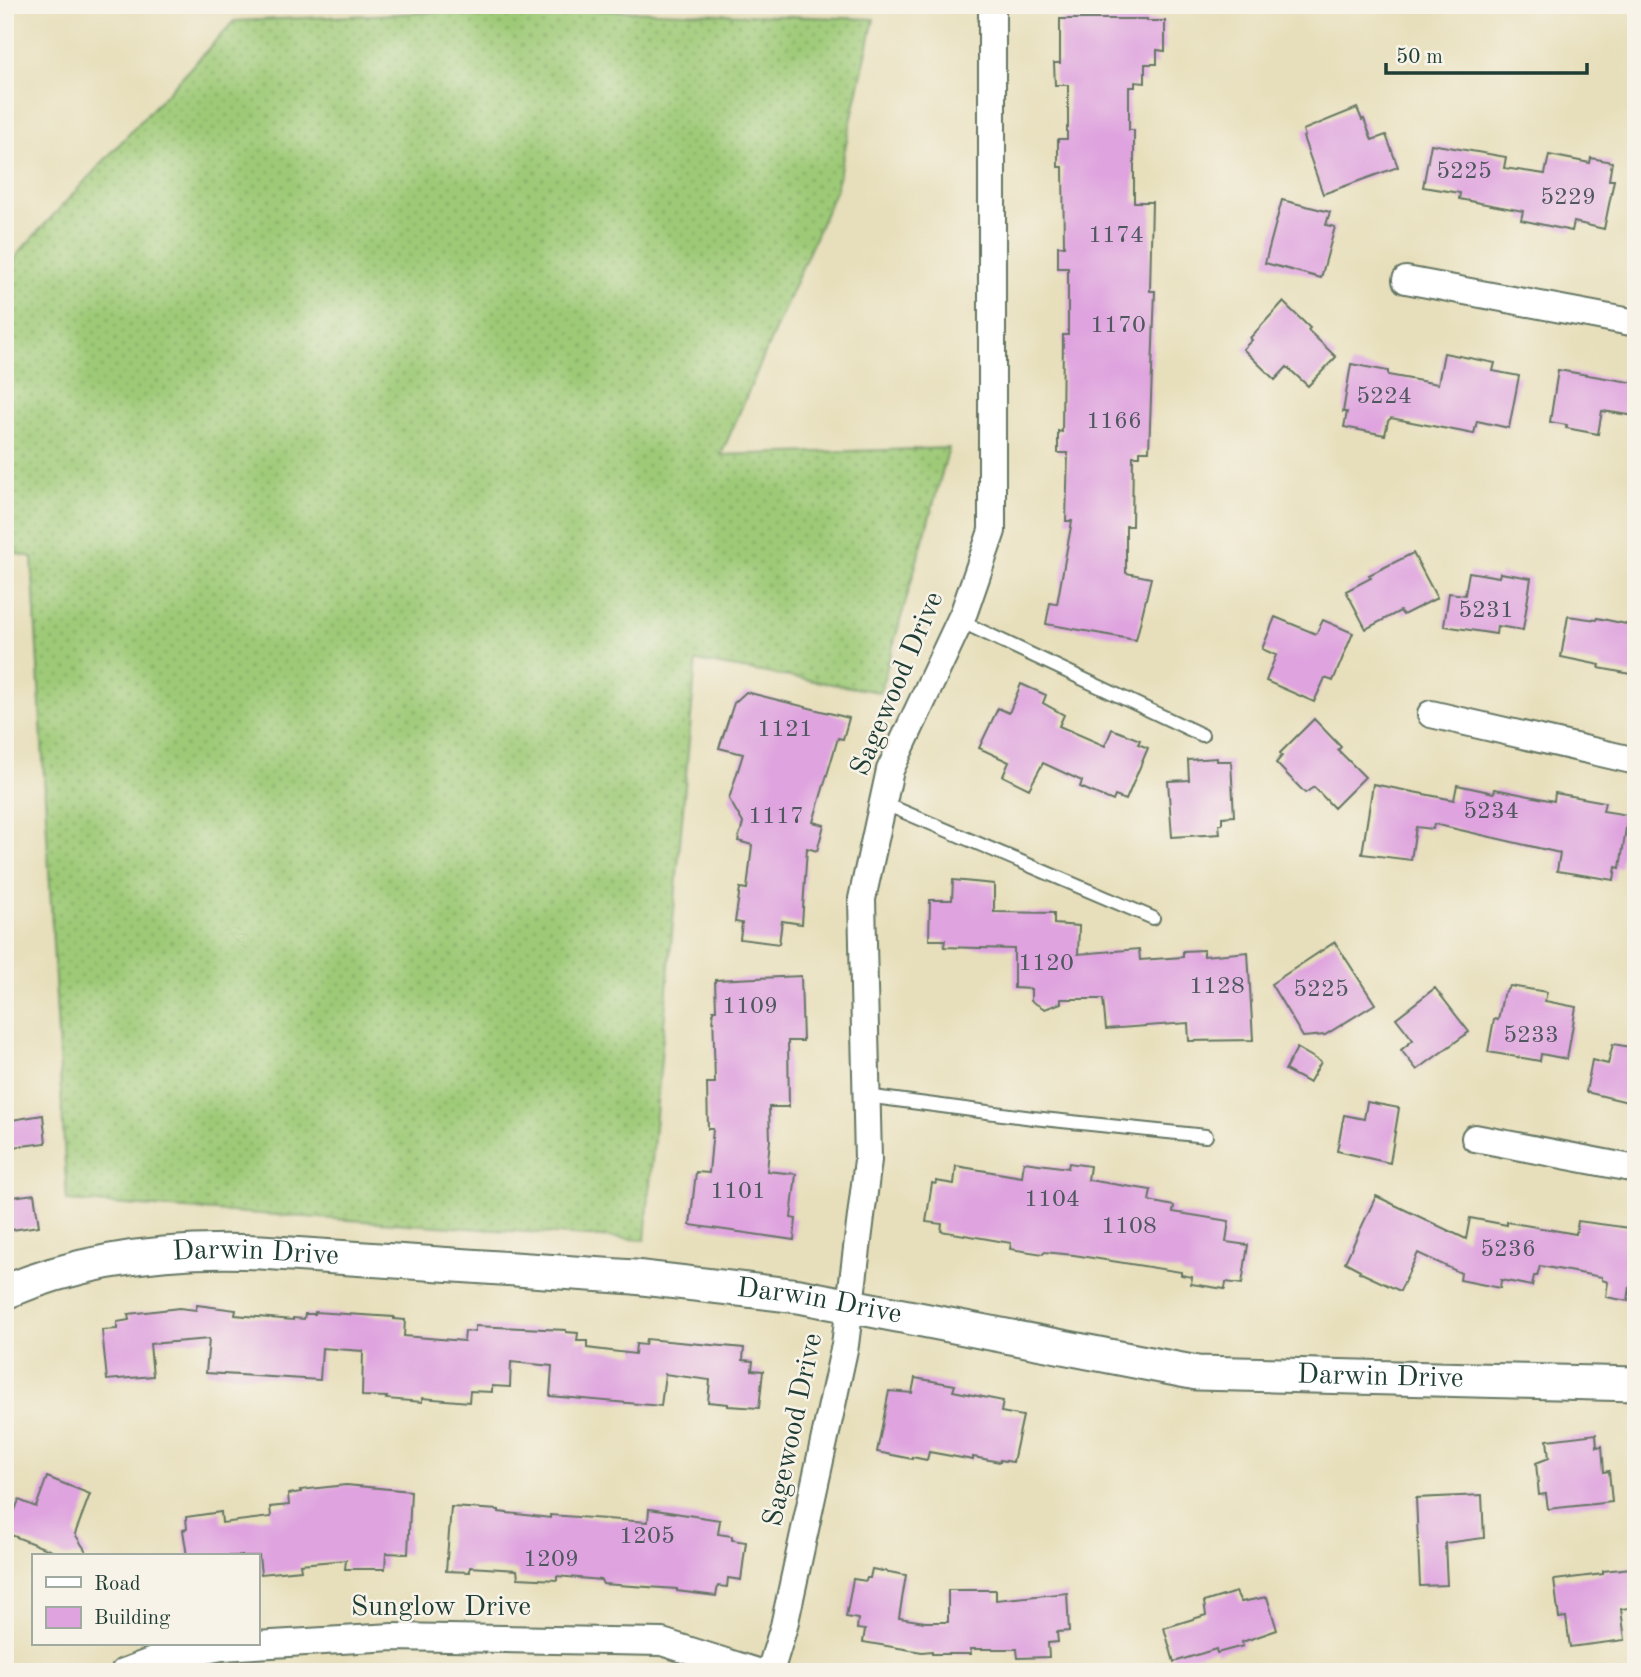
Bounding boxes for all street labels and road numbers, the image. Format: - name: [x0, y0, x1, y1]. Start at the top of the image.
- street label: Sagewood Drive: [847, 588, 949, 780]
- street label: Darwin Drive: [172, 1237, 340, 1271]
- street label: Darwin Drive: [735, 1275, 904, 1330]
- street label: Sagewood Drive: [760, 1331, 828, 1529]
- street label: Darwin Drive: [1297, 1362, 1464, 1394]
- street label: Sunglow Drive: [351, 1594, 531, 1622]

